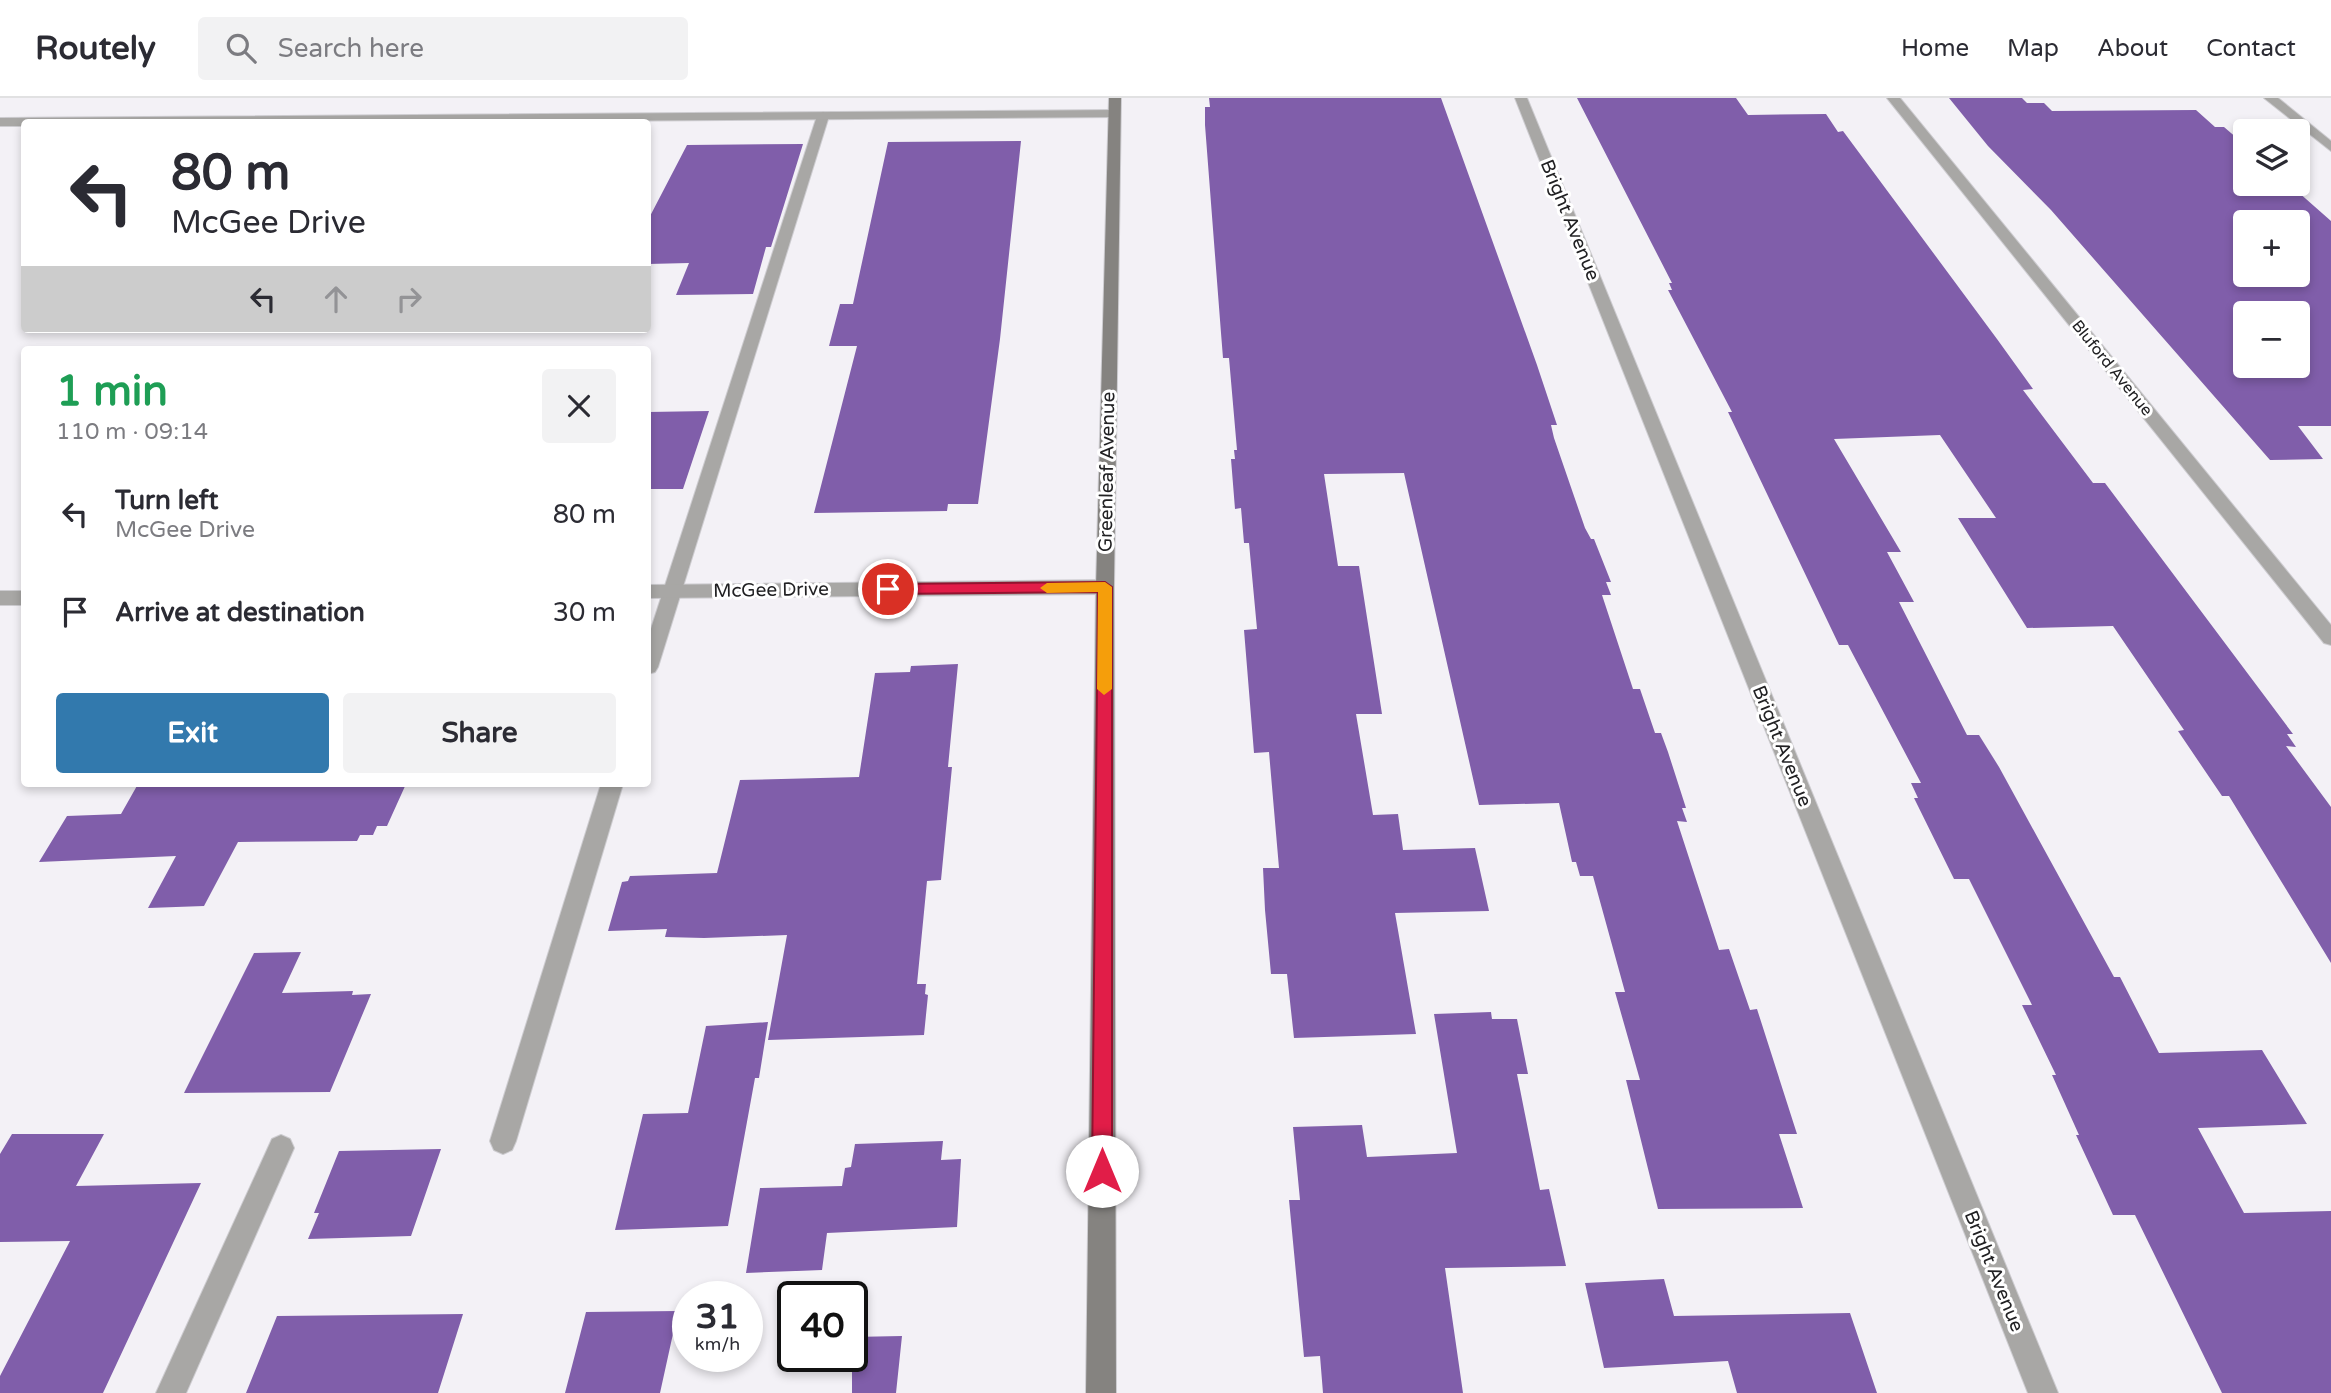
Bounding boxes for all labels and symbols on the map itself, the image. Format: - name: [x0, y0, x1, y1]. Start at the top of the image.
- street label: Bright Avenue: [1536, 156, 1604, 284]
- street label: Bluford Avenue: [2067, 316, 2157, 420]
- street label: Greenleaf Avenue: [1095, 392, 1119, 552]
- pin: [858, 559, 918, 619]
- street label: McGee Drive: [713, 578, 829, 602]
- street label: Bright Avenue: [1748, 682, 1816, 810]
- position arrow: [1065, 1134, 1139, 1208]
- street label: Bright Avenue: [1960, 1207, 2028, 1335]
- speed limit sign: 40: [777, 1281, 868, 1372]

